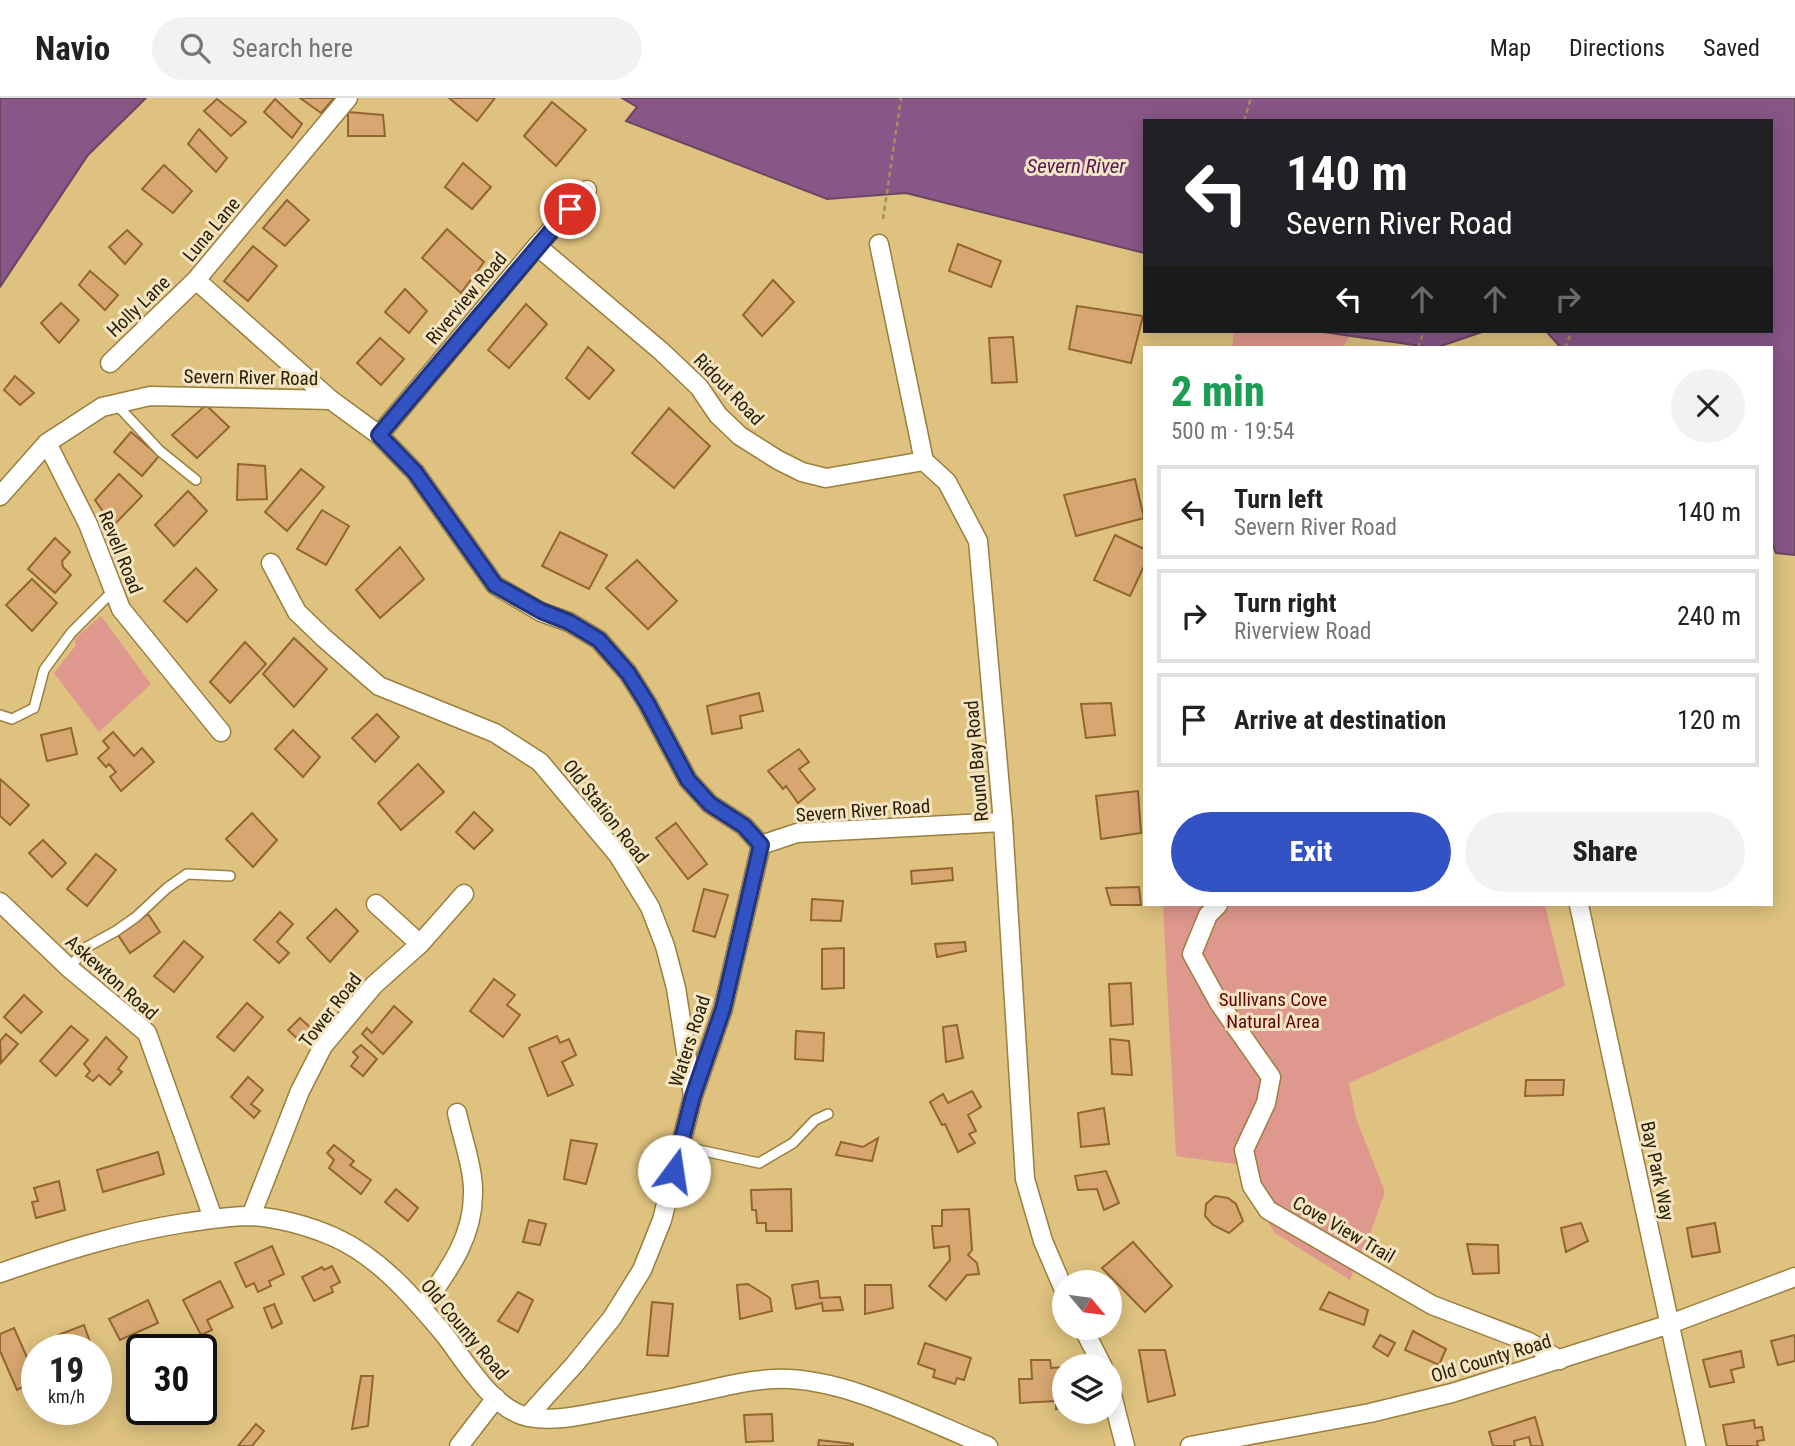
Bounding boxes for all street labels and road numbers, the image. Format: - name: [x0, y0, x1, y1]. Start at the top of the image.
- street label: Luna Lane: [178, 192, 245, 266]
- street label: Riverview Road: [421, 247, 512, 349]
- street label: Holly Lane: [102, 271, 175, 342]
- street label: Ridout Road: [689, 349, 768, 430]
- street label: Severn River Road: [184, 365, 318, 390]
- street label: Revell Road: [94, 508, 147, 597]
- street label: Round Bay Road: [960, 699, 993, 823]
- street label: Old Station Road: [558, 755, 653, 868]
- street label: Severn River Road: [795, 794, 931, 827]
- street label: Askewton Road: [61, 930, 162, 1025]
- street label: Tower Road: [294, 969, 367, 1052]
- street label: Waters Road: [664, 993, 715, 1090]
- street label: Bay Park Way: [1636, 1119, 1679, 1223]
- street label: Cove View Trail: [1289, 1191, 1399, 1268]
- street label: Old County Road: [416, 1274, 513, 1384]
- street label: Old County Road: [1428, 1329, 1554, 1388]

